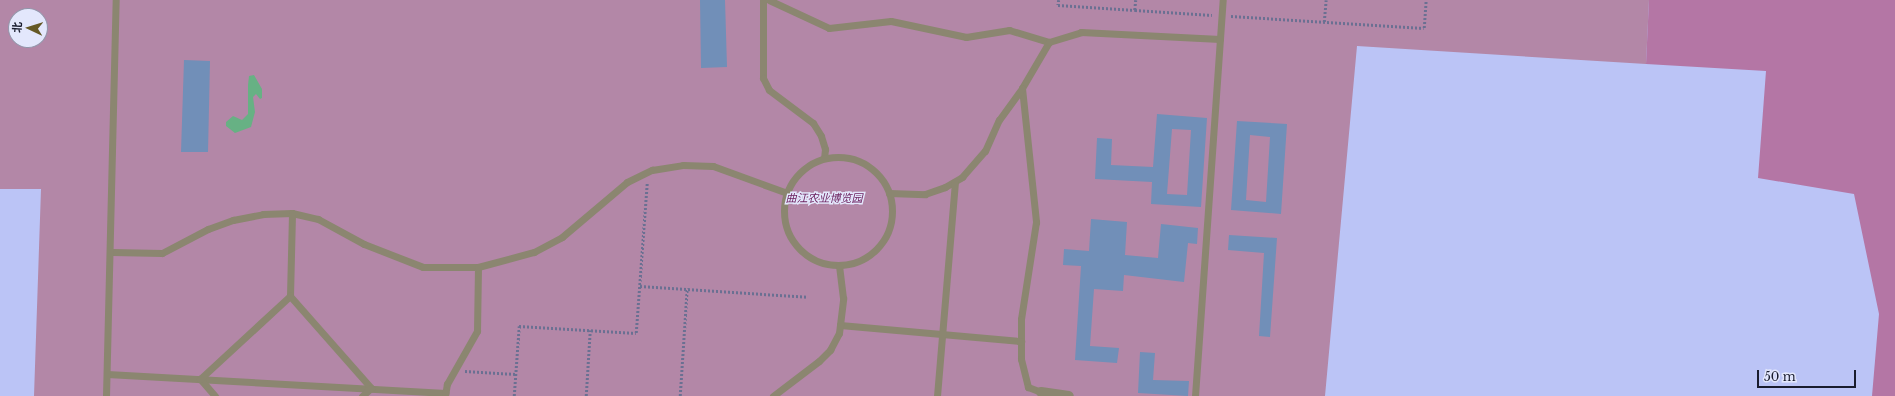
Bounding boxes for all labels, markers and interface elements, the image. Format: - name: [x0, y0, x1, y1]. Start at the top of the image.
- north arrow: [8, 8, 48, 48]
- text: 北: [10, 21, 24, 33]
- park label: 曲江农业博览园: [786, 191, 862, 205]
- scale bar: [1759, 362, 1858, 388]
- text: 50 m: [1764, 369, 1796, 384]

